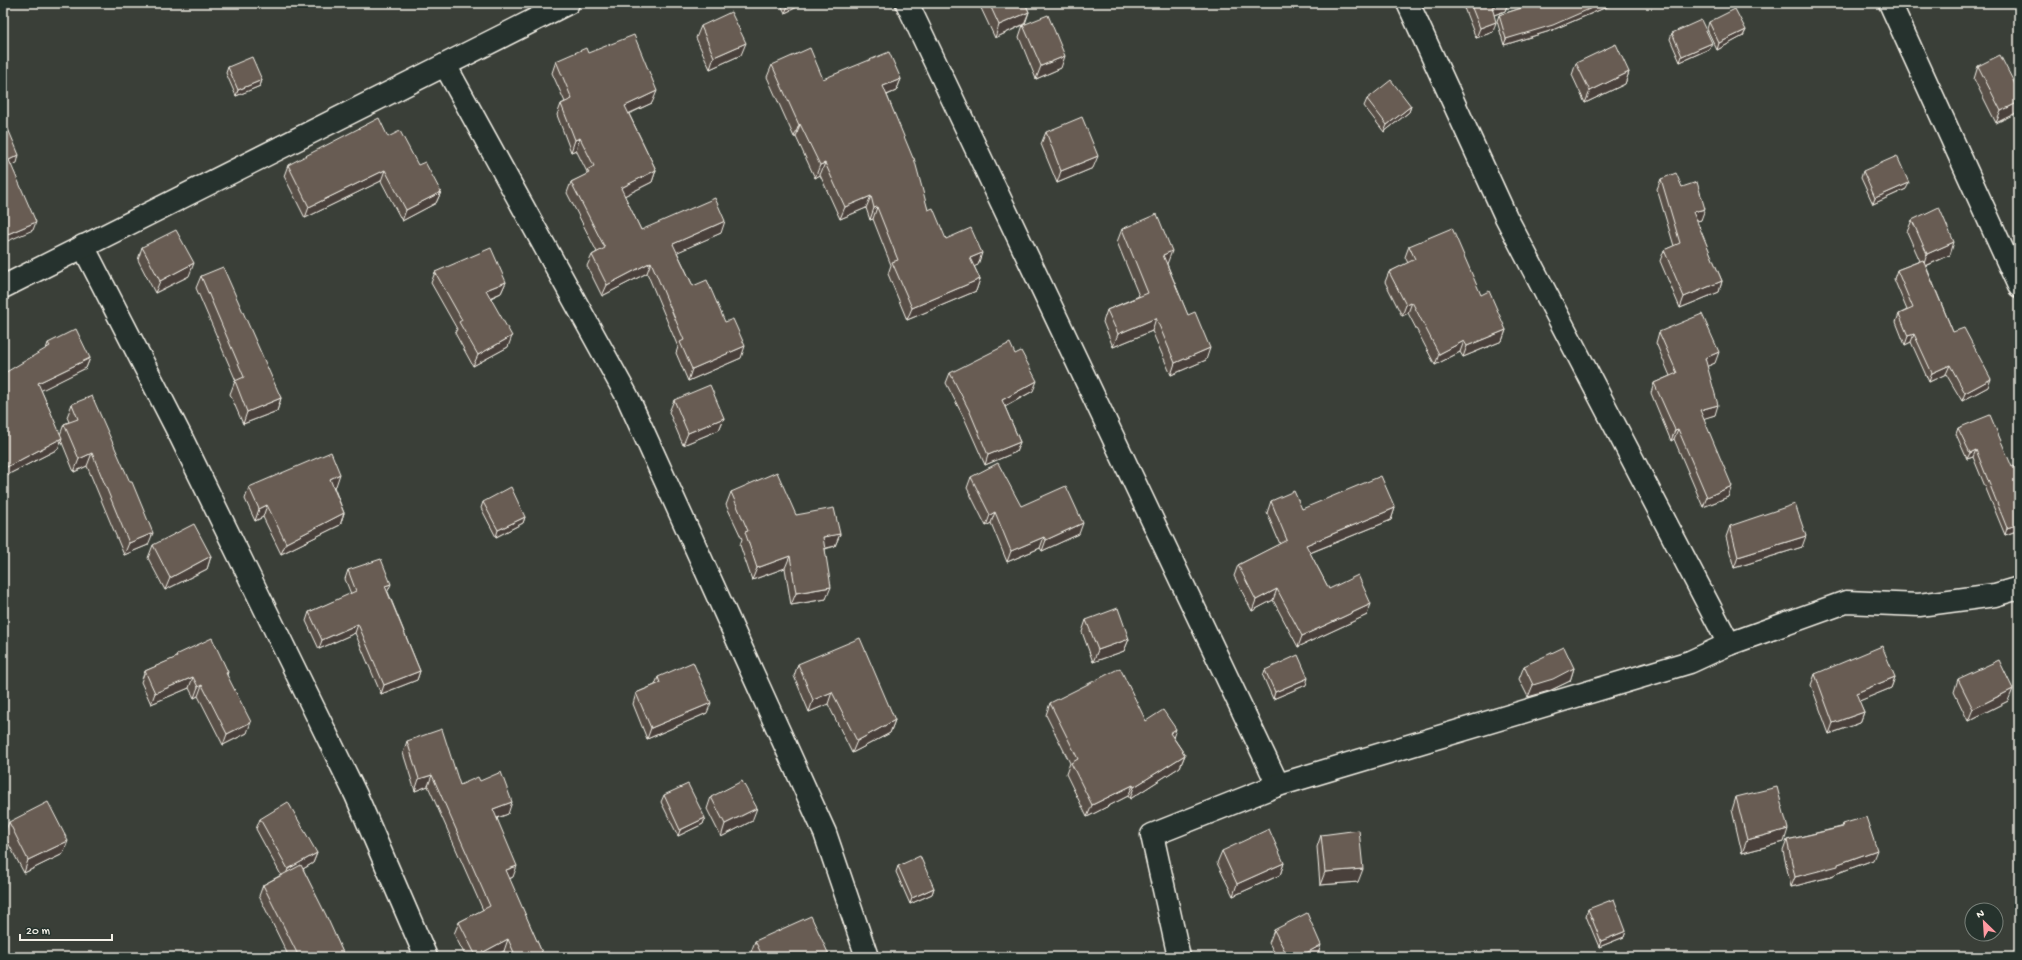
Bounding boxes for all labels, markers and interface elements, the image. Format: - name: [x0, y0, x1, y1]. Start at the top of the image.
- north arrow: [1964, 902, 2004, 942]
- text: N: [1975, 908, 1986, 922]
- scale bar: [20, 916, 112, 942]
- text: 20 m: [26, 925, 51, 939]

